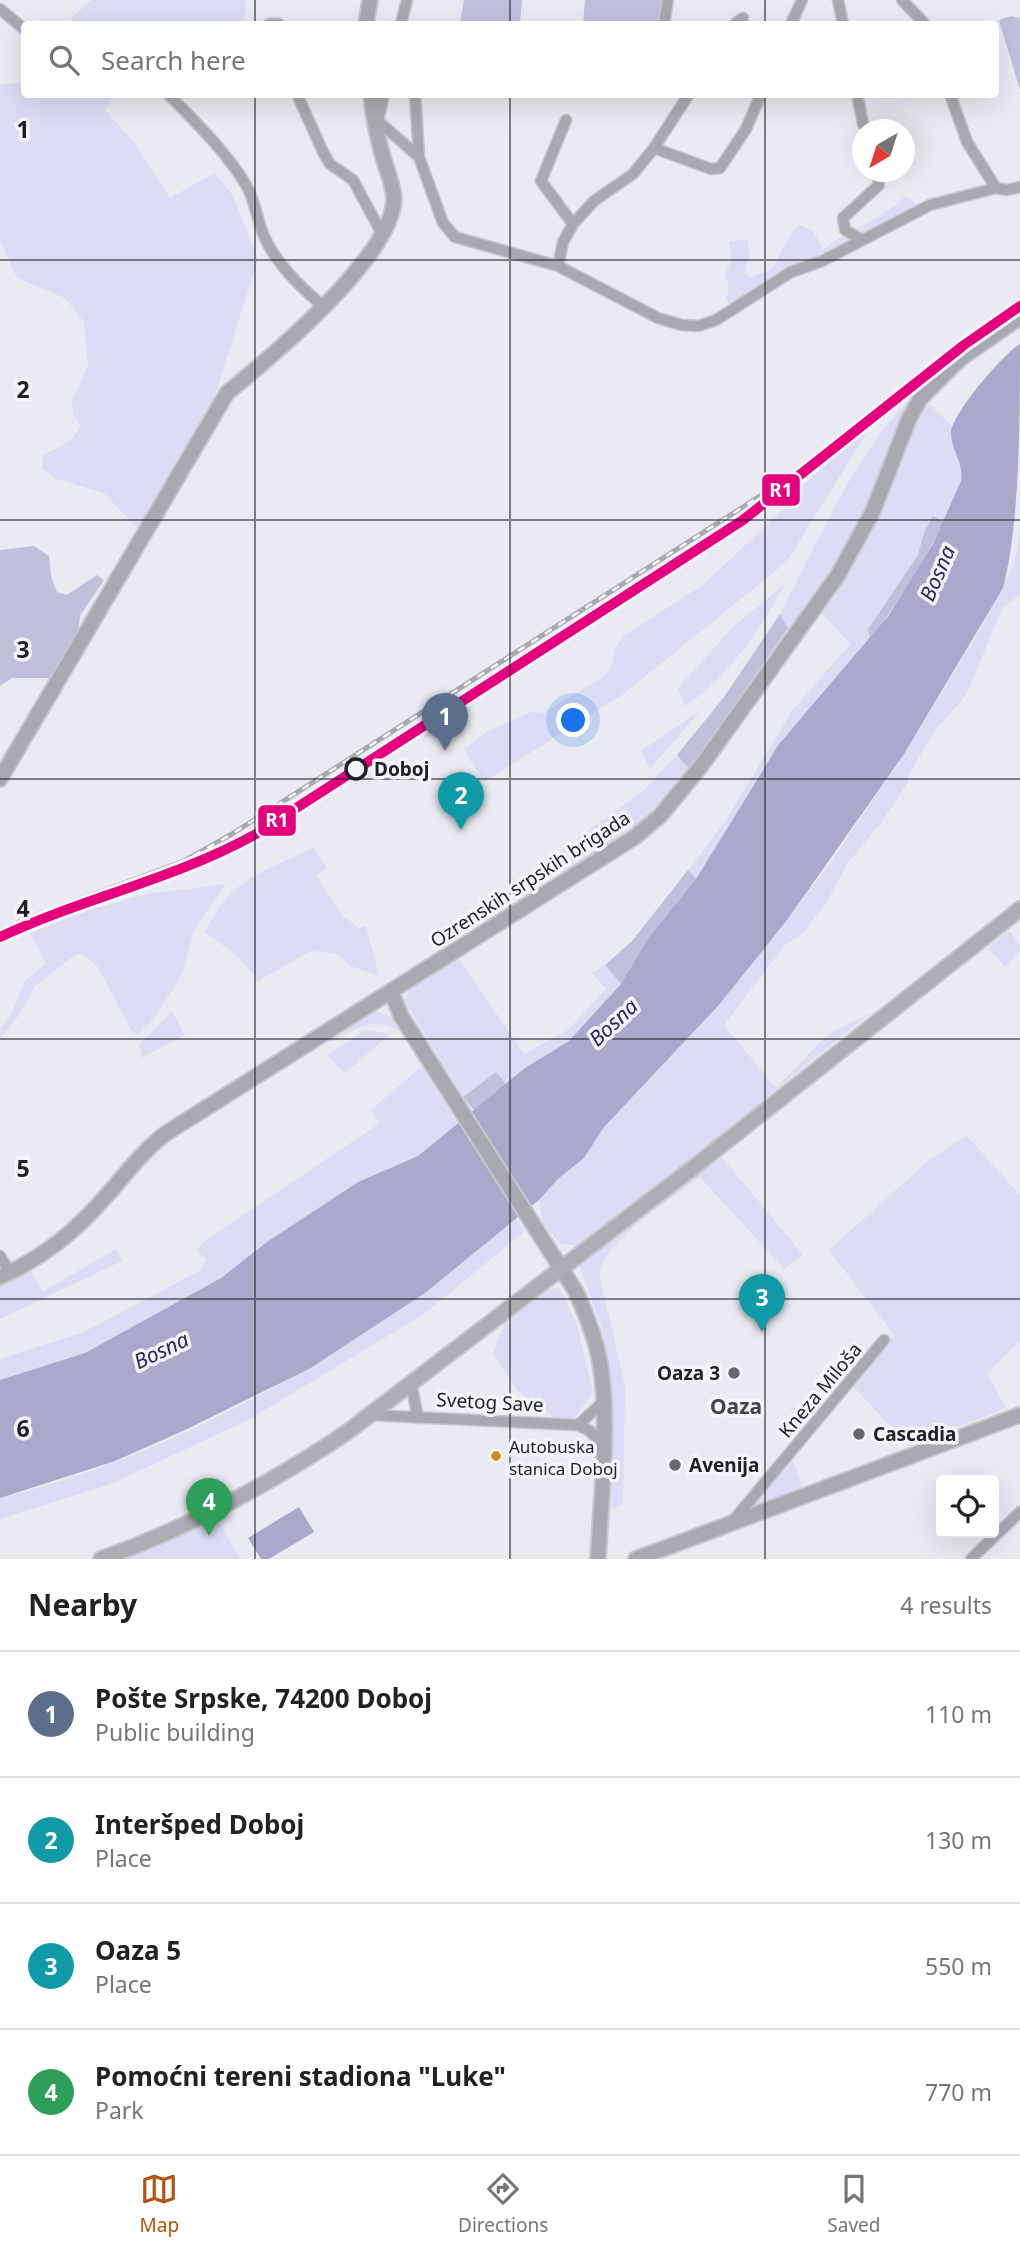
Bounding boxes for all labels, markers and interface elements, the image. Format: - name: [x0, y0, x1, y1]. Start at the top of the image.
- search box: [21, 21, 999, 98]
- icon: search: [45, 41, 83, 79]
- text: Search here: [101, 42, 246, 78]
- text: 1: [16, 113, 30, 145]
- north arrow: [852, 119, 915, 182]
- text: 2: [16, 373, 30, 405]
- line badge: R1: [761, 473, 801, 507]
- text: R1: [769, 477, 793, 503]
- water label: Bosna: [913, 541, 961, 605]
- text: 3: [16, 633, 30, 665]
- pin: 1: [422, 693, 468, 751]
- your location: [556, 703, 590, 737]
- place label: Doboj: [374, 756, 429, 782]
- marker: Doboj: [345, 758, 367, 780]
- pin: 2: [438, 772, 484, 830]
- line badge: R1: [257, 804, 297, 837]
- street label: Ozrenskih srpskih brigada: [425, 805, 635, 953]
- text: R1: [265, 807, 289, 833]
- text: 4: [16, 892, 30, 924]
- water label: Bosna: [582, 992, 644, 1052]
- text: 5: [16, 1152, 30, 1184]
- pin: 3: [739, 1274, 785, 1332]
- water label: Bosna: [129, 1325, 193, 1375]
- street label: Kneza Miloša: [772, 1337, 868, 1443]
- place label: Oaza 3: [657, 1360, 720, 1386]
- marker: Oaza 3: [726, 1365, 742, 1381]
- street label: Svetog Save: [436, 1386, 544, 1418]
- district label: Oaza: [710, 1392, 762, 1420]
- text: 6: [16, 1412, 30, 1444]
- place label: Cascadia: [873, 1421, 956, 1447]
- marker: Cascadia: [851, 1426, 867, 1442]
- place label: Autobuska stanica Doboj: [509, 1435, 618, 1480]
- marker: Autobuska stanica Doboj: [489, 1449, 503, 1463]
- place label: Avenija: [689, 1452, 759, 1478]
- marker: Avenija: [667, 1457, 683, 1473]
- map controls: [936, 1475, 999, 1538]
- button: locate: [936, 1475, 999, 1538]
- pin: 4: [186, 1478, 232, 1536]
- text: Nearby: [28, 1584, 137, 1625]
- text: 4 results: [900, 1589, 992, 1621]
- text: Pošte Srpske, 74200 Doboj: [95, 1680, 432, 1716]
- text: 1: [44, 1698, 58, 1730]
- text: 110 m: [925, 1698, 992, 1730]
- text: Public building: [95, 1716, 255, 1748]
- text: Interšped Doboj: [95, 1806, 304, 1842]
- text: 2: [44, 1824, 58, 1856]
- text: 130 m: [925, 1824, 992, 1856]
- text: Place: [95, 1842, 152, 1874]
- text: Oaza 5: [95, 1932, 181, 1968]
- text: 3: [44, 1950, 58, 1982]
- text: 550 m: [925, 1950, 992, 1982]
- text: Place: [95, 1968, 152, 2000]
- text: Pomoćni tereni stadiona "Luke": [95, 2058, 506, 2094]
- text: 4: [44, 2076, 58, 2108]
- text: 770 m: [925, 2076, 992, 2108]
- text: Park: [95, 2094, 144, 2126]
- tab: Map: [140, 2170, 179, 2238]
- tab: Directions: [458, 2170, 548, 2238]
- tab: Saved: [827, 2170, 880, 2238]

